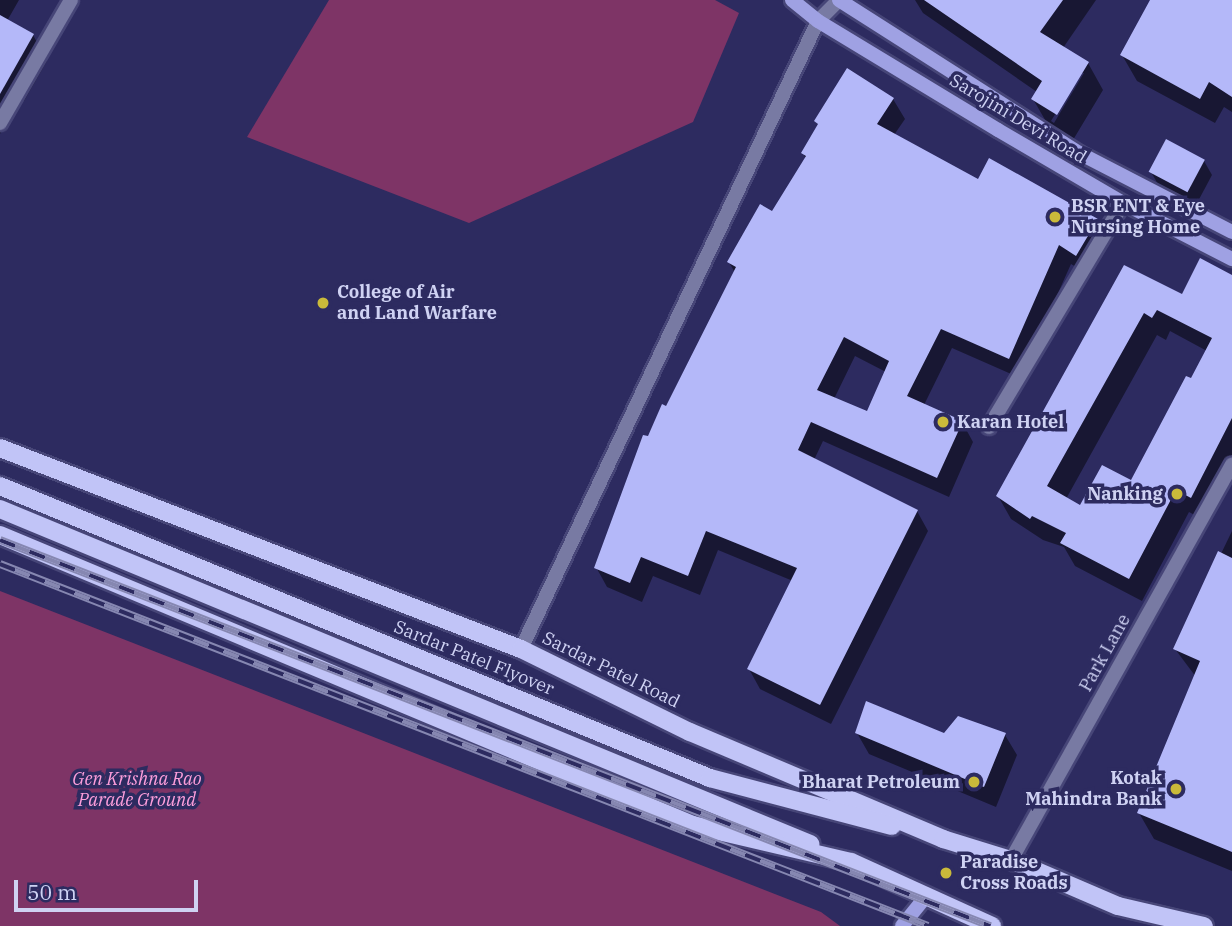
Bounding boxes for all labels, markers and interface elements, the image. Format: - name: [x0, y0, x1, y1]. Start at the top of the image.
- street label: Sarojini Devi Road: [946, 70, 1090, 168]
- place label: BSR ENT & Eye Nursing Home: [1071, 196, 1205, 238]
- marker: BSR ENT & Eye Nursing Home: [1045, 207, 1065, 227]
- place label: College of Air and Land Warfare: [337, 282, 497, 324]
- marker: College of Air and Land Warfare: [315, 295, 331, 311]
- place label: Karan Hotel: [957, 411, 1064, 433]
- marker: Karan Hotel: [935, 414, 951, 430]
- place label: Nanking: [1087, 483, 1163, 505]
- marker: Nanking: [1169, 486, 1185, 502]
- street label: Park Lane: [1075, 611, 1135, 695]
- street label: Sardar Patel Flyover: [391, 616, 557, 700]
- street label: Sardar Patel Road: [539, 627, 683, 713]
- place label: Kotak Mahindra Bank: [1025, 768, 1162, 810]
- park label: Gen Krishna Rao Parade Ground: [72, 769, 202, 812]
- place label: Bharat Petroleum: [802, 771, 960, 793]
- marker: Bharat Petroleum: [966, 774, 982, 790]
- marker: Kotak Mahindra Bank: [1168, 781, 1184, 797]
- place label: Paradise Cross Roads: [960, 852, 1068, 894]
- marker: Paradise Cross Roads: [938, 865, 954, 881]
- scale bar: [18, 866, 201, 910]
- text: 50 m: [27, 878, 77, 906]

